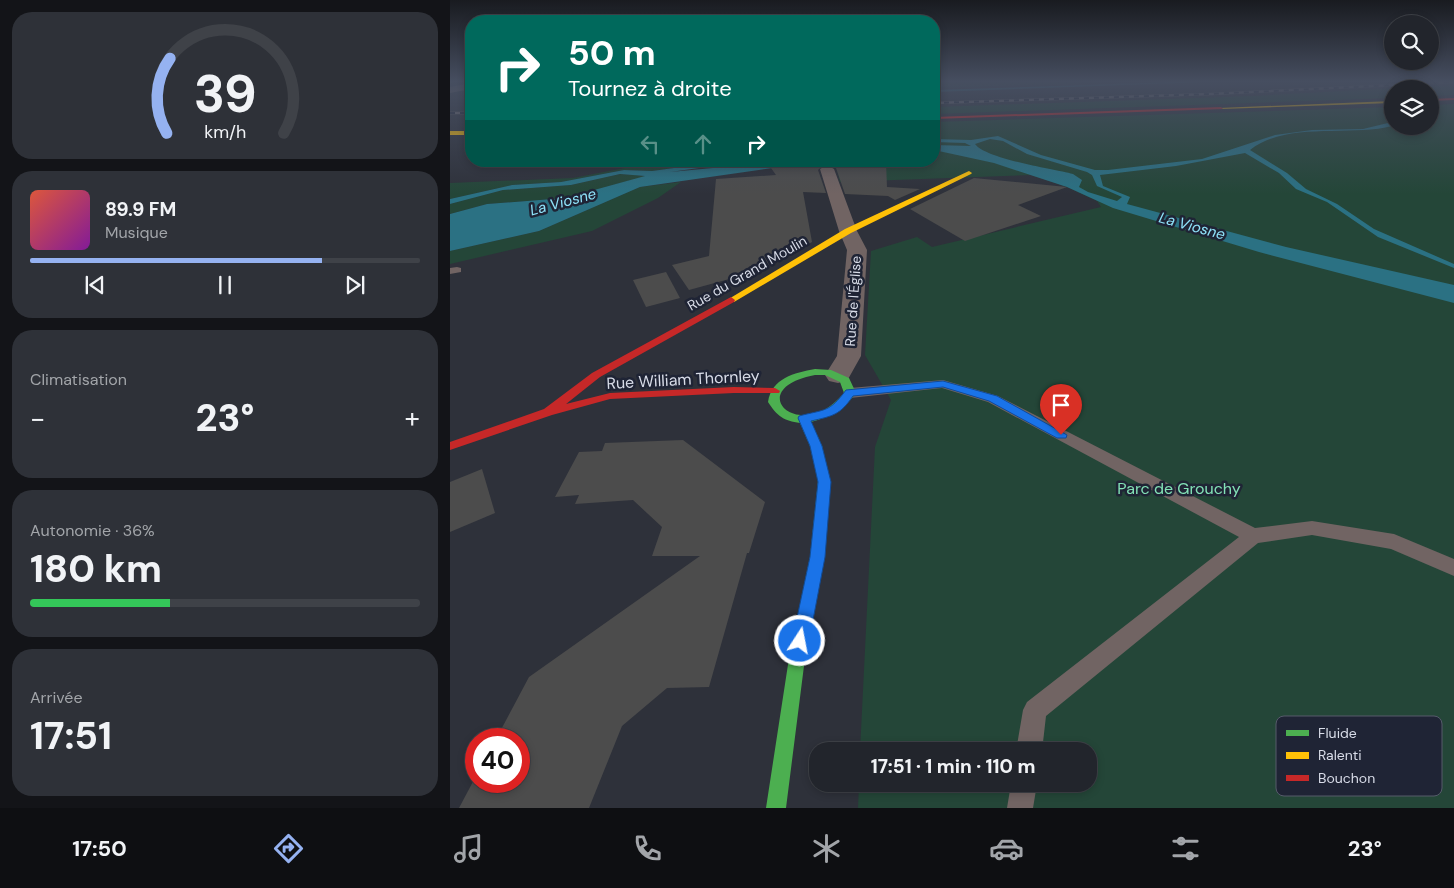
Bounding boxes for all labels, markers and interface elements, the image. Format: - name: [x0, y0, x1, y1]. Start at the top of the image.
- map controls: [1384, 15, 1439, 135]
- button: search: [1384, 15, 1439, 70]
- text: 50 m: [568, 30, 656, 76]
- icon: right: [485, 35, 550, 100]
- text: 39: [193, 60, 257, 128]
- text: Tournez à droite: [568, 74, 732, 103]
- button: layers: [1384, 80, 1439, 135]
- text: km/h: [204, 120, 246, 144]
- icon: left: [636, 130, 664, 158]
- icon: ahead: [689, 130, 717, 158]
- icon: right: [742, 130, 770, 158]
- water label: La Viosne: [528, 183, 599, 220]
- text: 89.9 FM: [105, 197, 176, 222]
- water label: La Viosne: [1157, 208, 1228, 245]
- text: Musique: [105, 222, 168, 243]
- street label: Rue du Grand Moulin: [684, 231, 810, 315]
- street label: Rue de l'Église: [841, 255, 865, 347]
- icon: previous: [81, 271, 109, 299]
- icon: pause: [211, 271, 239, 299]
- icon: next: [341, 271, 369, 299]
- street label: Rue William Thornley: [606, 365, 760, 394]
- text: Climatisation: [30, 369, 127, 390]
- pin: [1040, 384, 1082, 435]
- icon: arrive: [1047, 391, 1075, 419]
- text: 23°: [196, 393, 254, 443]
- text: −: [30, 400, 45, 437]
- text: +: [405, 400, 420, 437]
- park label: Parc de Grouchy: [1117, 478, 1241, 499]
- text: Autonomie · 36%: [30, 520, 155, 541]
- text: 180 km: [30, 544, 162, 594]
- position arrow: [773, 614, 825, 666]
- text: Arrivée: [30, 687, 83, 708]
- text: 17:51: [30, 711, 112, 761]
- legend: [1276, 716, 1442, 796]
- text: Fluide: [1318, 724, 1357, 742]
- speed limit sign: 40: [465, 728, 530, 793]
- text: Ralenti: [1318, 746, 1362, 764]
- text: 17:51 · 1 min · 110 m: [871, 754, 1035, 779]
- text: Bouchon: [1318, 769, 1375, 787]
- icon: directions: [271, 831, 306, 866]
- icon: music: [451, 831, 486, 866]
- icon: phone: [630, 831, 665, 866]
- icon: climate: [809, 831, 844, 866]
- icon: car: [989, 831, 1024, 866]
- icon: filters: [1168, 831, 1203, 866]
- text: 17:50: [72, 834, 127, 863]
- text: 23°: [1348, 834, 1382, 863]

